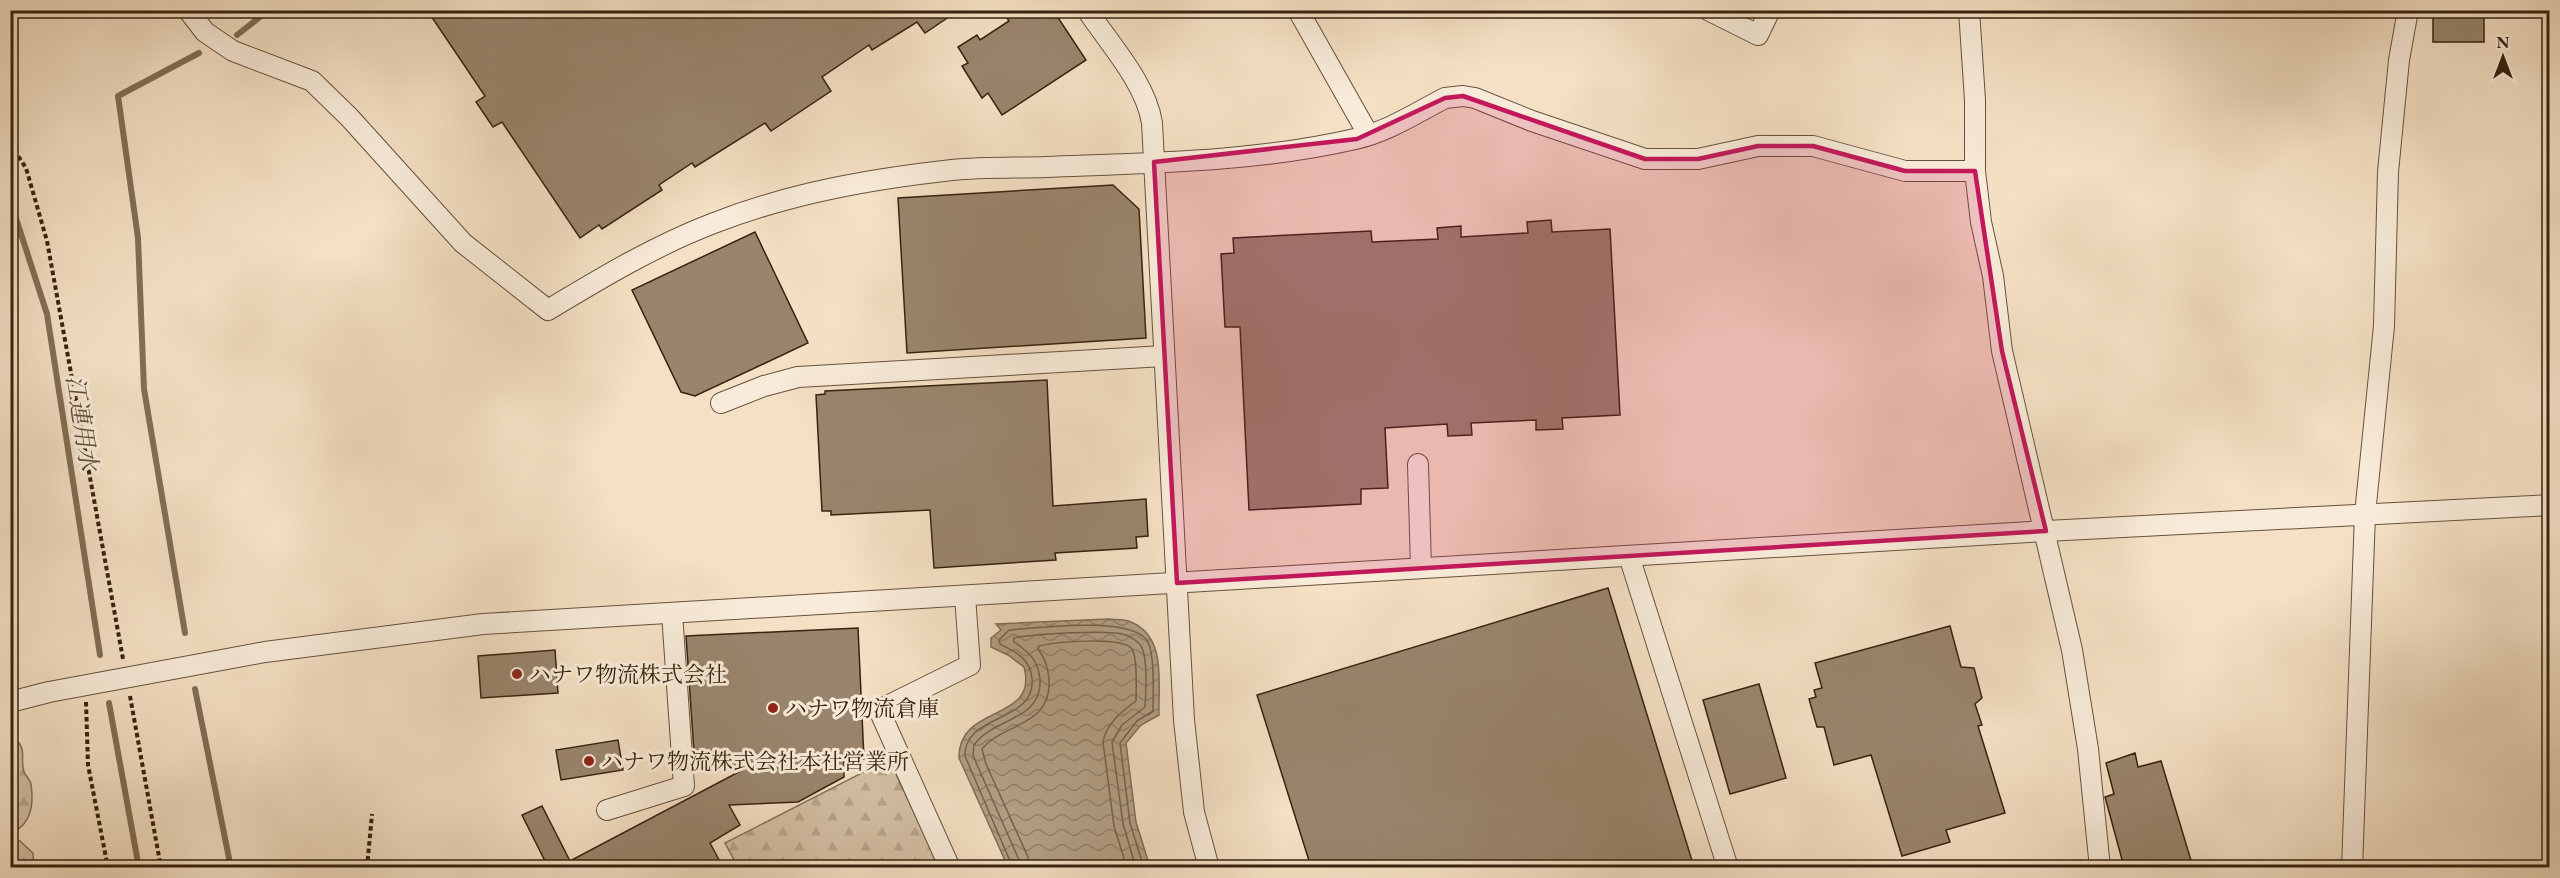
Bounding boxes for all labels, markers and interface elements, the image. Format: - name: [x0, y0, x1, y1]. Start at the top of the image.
- north arrow: [2473, 27, 2533, 87]
- text: N: [2497, 32, 2510, 53]
- water label: 江連用水: [60, 373, 106, 475]
- place label: ハナワ物流株式会社: [529, 660, 727, 689]
- marker: ハナワ物流株式会社: [510, 667, 524, 681]
- place label: ハナワ物流倉庫: [785, 694, 939, 723]
- marker: ハナワ物流倉庫: [766, 701, 780, 715]
- place label: ハナワ物流株式会社本社営業所: [601, 747, 909, 776]
- marker: ハナワ物流株式会社本社営業所: [582, 754, 596, 768]

